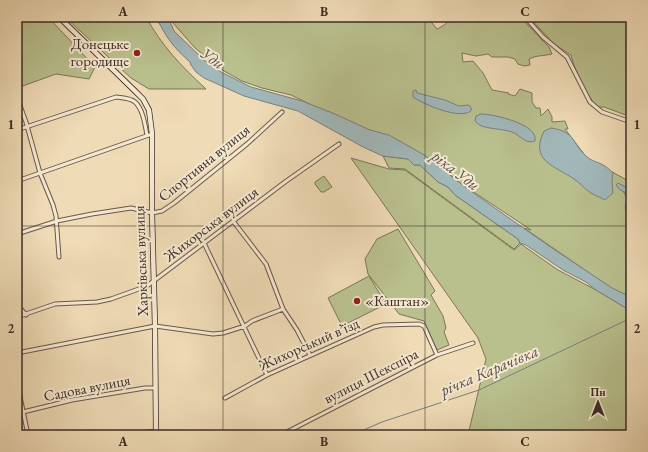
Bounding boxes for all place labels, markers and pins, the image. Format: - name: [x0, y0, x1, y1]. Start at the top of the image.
- place label: Донецьке городище: [70, 34, 129, 70]
- marker: Донецьке городище: [132, 48, 142, 58]
- place label: «Каштан»: [365, 291, 429, 310]
- marker: «Каштан»: [352, 296, 362, 306]

